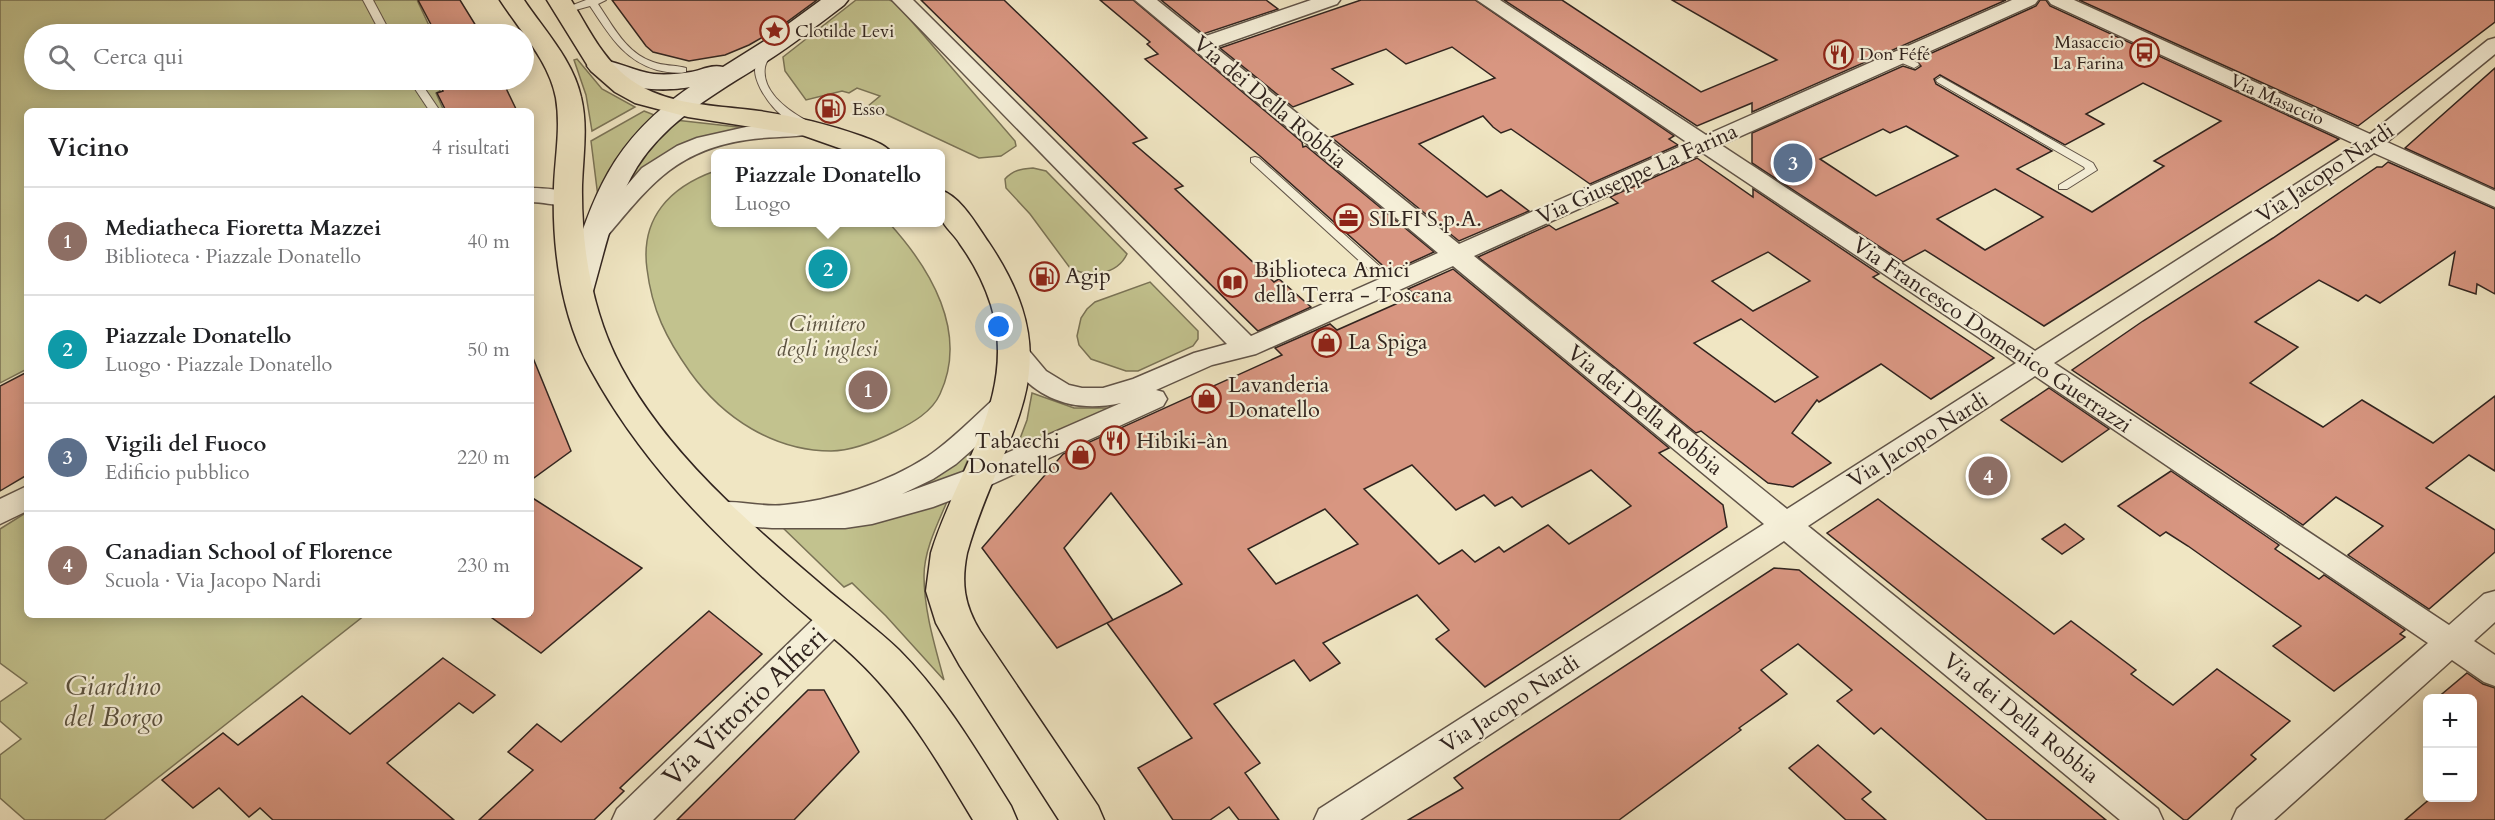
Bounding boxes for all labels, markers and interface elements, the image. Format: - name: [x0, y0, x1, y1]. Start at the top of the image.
- place icon: Clotilde Levi: [758, 15, 790, 47]
- place label: Clotilde Levi: [795, 19, 894, 44]
- search box: [24, 24, 534, 90]
- street label: Via dei Della Robbia: [1187, 29, 1354, 176]
- place label: Masaccio La Farina: [2053, 30, 2124, 76]
- bus stop icon: Masaccio La Farina: [2129, 36, 2161, 68]
- restaurant icon: Don Féfé: [1822, 38, 1854, 70]
- icon: search: [45, 41, 78, 74]
- text: Cerca qui: [93, 42, 183, 72]
- place label: Don Féfé: [1859, 42, 1931, 67]
- street label: Via Masaccio: [2226, 68, 2328, 132]
- fuel station icon: Esso: [815, 93, 847, 125]
- place label: Esso: [852, 97, 885, 122]
- street label: Via Giuseppe La Farina: [1532, 116, 1743, 232]
- street label: Via Jacopo Nardi: [2250, 116, 2400, 230]
- text: Vicino: [48, 130, 129, 165]
- text: 4 risultati: [432, 134, 510, 161]
- pin: 3: [1774, 140, 1812, 186]
- popup: [711, 149, 945, 227]
- text: Piazzale Donatello: [735, 160, 921, 190]
- text: Luogo: [735, 190, 791, 217]
- office icon: SILFI S.p.A.: [1332, 203, 1364, 235]
- place label: SILFI S.p.A.: [1369, 204, 1482, 234]
- text: Mediatheca Fioretta Mazzei: [105, 213, 381, 243]
- text: 1: [62, 228, 73, 255]
- text: 40 m: [467, 228, 510, 255]
- street label: Via Francesco Domenico Guerrazzi: [1846, 230, 2138, 440]
- text: Biblioteca · Piazzale Donatello: [105, 243, 361, 270]
- pin: 2: [808, 246, 848, 292]
- place label: Biblioteca Amici della Terra - Toscana: [1254, 255, 1453, 310]
- fuel station icon: Agip: [1028, 260, 1060, 292]
- place label: Agip: [1065, 261, 1111, 291]
- library icon: Biblioteca Amici della Terra - Toscana: [1217, 267, 1249, 299]
- park label: Cimitero degli inglesi: [776, 309, 879, 364]
- your location: [984, 312, 1013, 341]
- text: Piazzale Donatello: [105, 321, 291, 351]
- shop icon: La Spiga: [1311, 326, 1343, 358]
- place label: La Spiga: [1348, 327, 1428, 357]
- text: 2: [62, 336, 73, 363]
- text: 50 m: [467, 336, 510, 363]
- street label: Via dei Della Robbia: [1561, 338, 1730, 483]
- text: Luogo · Piazzale Donatello: [105, 351, 332, 378]
- pin: 1: [848, 368, 888, 412]
- place label: Lavanderia Donatello: [1228, 370, 1330, 425]
- shop icon: Lavanderia Donatello: [1191, 382, 1223, 414]
- street label: Via Jacopo Nardi: [1842, 385, 1994, 495]
- restaurant icon: Hibiki-àn: [1099, 425, 1131, 457]
- place label: Tabacchi Donatello: [968, 426, 1060, 481]
- place label: Hibiki-àn: [1136, 426, 1229, 456]
- text: Vigili del Fuoco: [105, 429, 266, 459]
- shop icon: Tabacchi Donatello: [1065, 438, 1097, 470]
- text: 3: [62, 444, 73, 471]
- text: 220 m: [457, 444, 510, 471]
- pin: 4: [1968, 454, 2008, 498]
- text: Edificio pubblico: [105, 459, 250, 486]
- text: Canadian School of Florence: [105, 537, 393, 567]
- text: 4: [62, 552, 73, 579]
- text: 230 m: [457, 552, 510, 579]
- text: Scuola · Via Jacopo Nardi: [105, 567, 321, 594]
- street label: Via Vittorio Alfieri: [655, 619, 835, 795]
- street label: Via dei Della Robbia: [1937, 646, 2106, 791]
- street label: Via Jacopo Nardi: [1435, 648, 1585, 760]
- park label: Giardino del Borgo: [63, 668, 163, 736]
- map controls: [2423, 694, 2477, 802]
- button: +: [2423, 694, 2477, 748]
- button: −: [2423, 748, 2477, 802]

